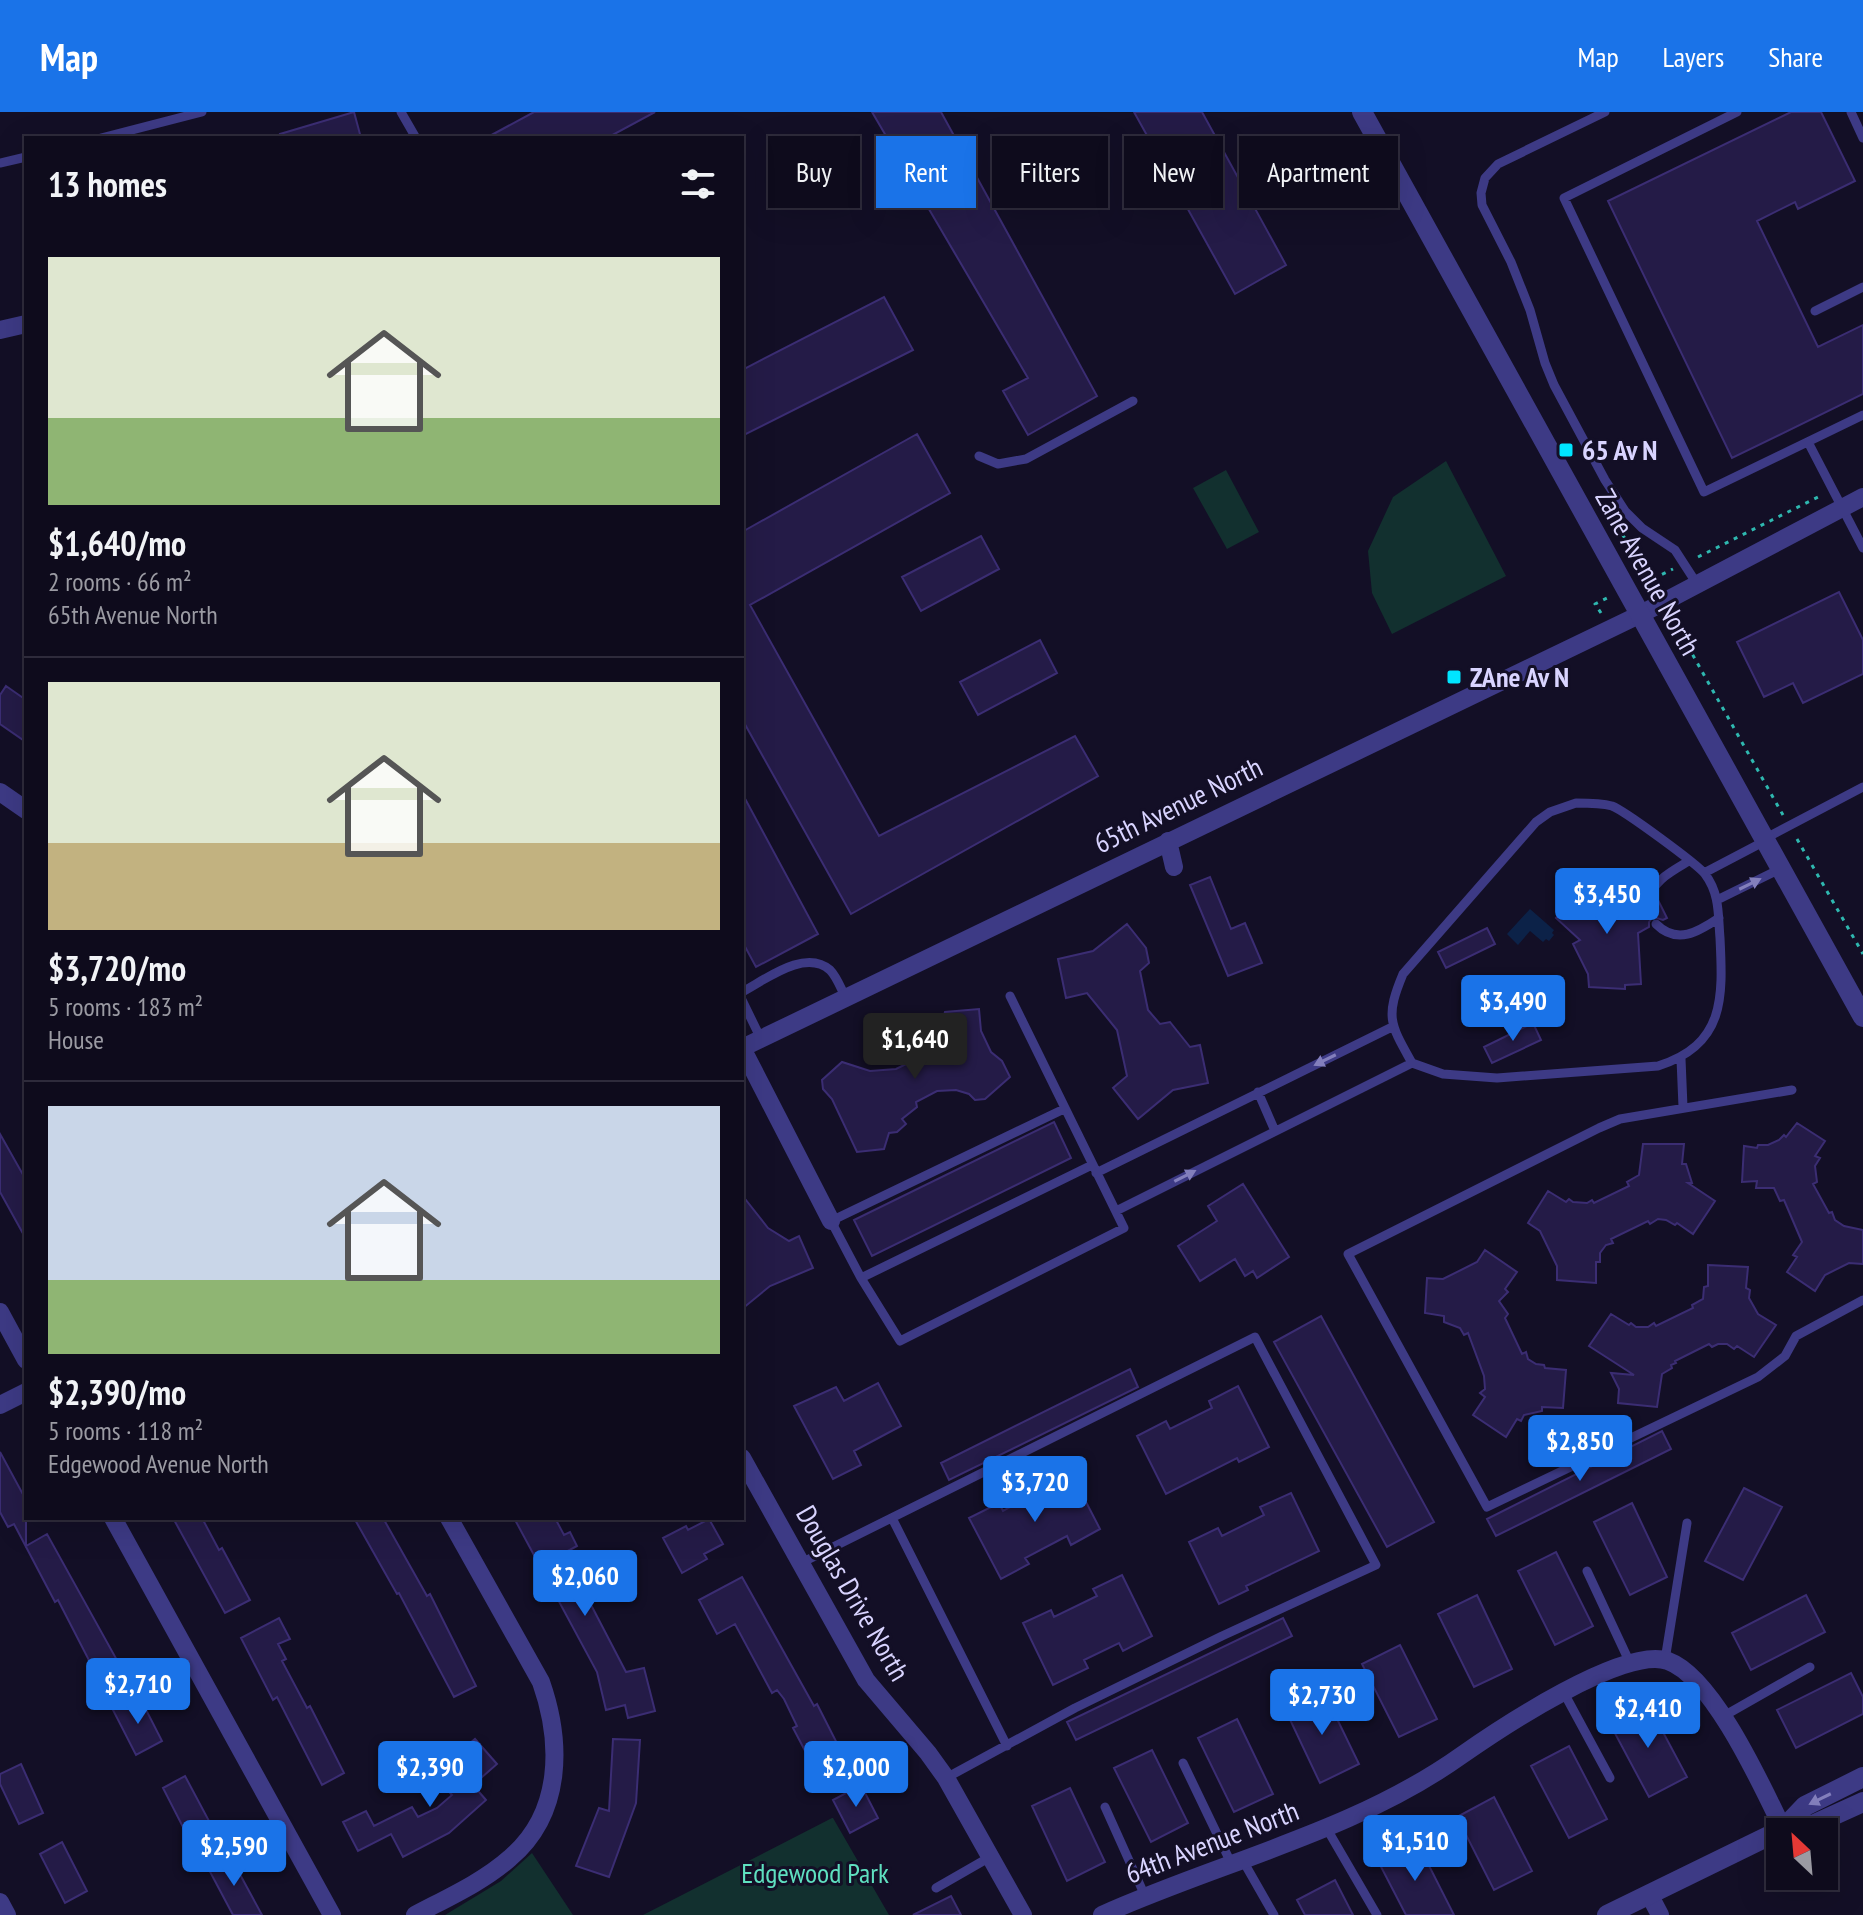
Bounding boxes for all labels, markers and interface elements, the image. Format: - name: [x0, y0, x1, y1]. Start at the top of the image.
- text: Map: [40, 32, 98, 81]
- text: Map: [1577, 38, 1619, 75]
- text: Layers: [1663, 38, 1724, 75]
- text: Share: [1768, 38, 1823, 75]
- chip: Buy: [768, 136, 860, 208]
- chip: Rent: [876, 136, 976, 208]
- chip: Filters: [992, 136, 1108, 208]
- chip: New: [1124, 136, 1223, 208]
- chip: Apartment: [1239, 136, 1398, 208]
- text: 13 homes: [48, 162, 167, 206]
- icon: filters: [676, 162, 720, 206]
- icon: home: [312, 309, 456, 453]
- place label: 65 Av N: [1582, 431, 1657, 468]
- marker: 65 Av N: [1557, 441, 1575, 459]
- street label: Zane Avenue North: [1588, 482, 1709, 661]
- text: $1,640/mo: [48, 521, 186, 565]
- text: 2 rooms · 66 m²: [48, 565, 192, 598]
- text: 65th Avenue North: [48, 598, 218, 631]
- place label: ZAne Av N: [1470, 658, 1569, 695]
- marker: ZAne Av N: [1445, 668, 1463, 686]
- icon: home: [312, 734, 456, 878]
- street label: 65th Avenue North: [1088, 748, 1268, 861]
- pin: $3,450: [1542, 868, 1672, 936]
- text: $3,450: [1573, 877, 1641, 910]
- one-way arrow: [1738, 877, 1761, 891]
- text: $3,720/mo: [48, 946, 186, 990]
- pin: $3,490: [1448, 975, 1578, 1043]
- text: $3,490: [1479, 984, 1547, 1017]
- text: 5 rooms · 183 m²: [48, 990, 203, 1023]
- pin: $1,640: [850, 1013, 980, 1081]
- text: $1,640: [881, 1022, 949, 1055]
- text: House: [48, 1023, 104, 1056]
- one-way arrow: [1314, 1053, 1337, 1067]
- icon: home: [312, 1158, 456, 1302]
- one-way arrow: [1174, 1169, 1197, 1183]
- text: $2,390/mo: [48, 1370, 186, 1414]
- text: 5 rooms · 118 m²: [48, 1414, 203, 1447]
- pin: $2,850: [1515, 1415, 1645, 1483]
- text: $2,850: [1546, 1424, 1614, 1457]
- text: Edgewood Avenue North: [48, 1447, 269, 1480]
- pin: $3,720: [970, 1456, 1100, 1524]
- text: $3,720: [1001, 1465, 1069, 1498]
- street label: Douglas Drive North: [788, 1498, 919, 1687]
- pin: $2,060: [520, 1550, 650, 1618]
- text: $2,060: [551, 1559, 619, 1592]
- pin: $2,710: [73, 1658, 203, 1726]
- text: $2,710: [104, 1667, 172, 1700]
- pin: $2,730: [1257, 1669, 1387, 1737]
- text: $2,730: [1288, 1678, 1356, 1711]
- pin: $2,410: [1583, 1682, 1713, 1750]
- text: $2,410: [1614, 1691, 1682, 1724]
- pin: $2,390: [365, 1741, 495, 1809]
- pin: $2,000: [791, 1741, 921, 1809]
- text: $2,390: [396, 1750, 464, 1783]
- text: $2,000: [822, 1750, 890, 1783]
- street label: 64th Avenue North: [1120, 1792, 1304, 1892]
- one-way arrow: [1808, 1792, 1831, 1805]
- pin: $1,510: [1350, 1815, 1480, 1883]
- north arrow: [1766, 1818, 1838, 1890]
- map controls: [1766, 1818, 1838, 1890]
- pin: $2,590: [169, 1820, 299, 1888]
- text: $1,510: [1381, 1824, 1449, 1857]
- text: $2,590: [200, 1829, 268, 1862]
- park label: Edgewood Park: [741, 1854, 889, 1891]

